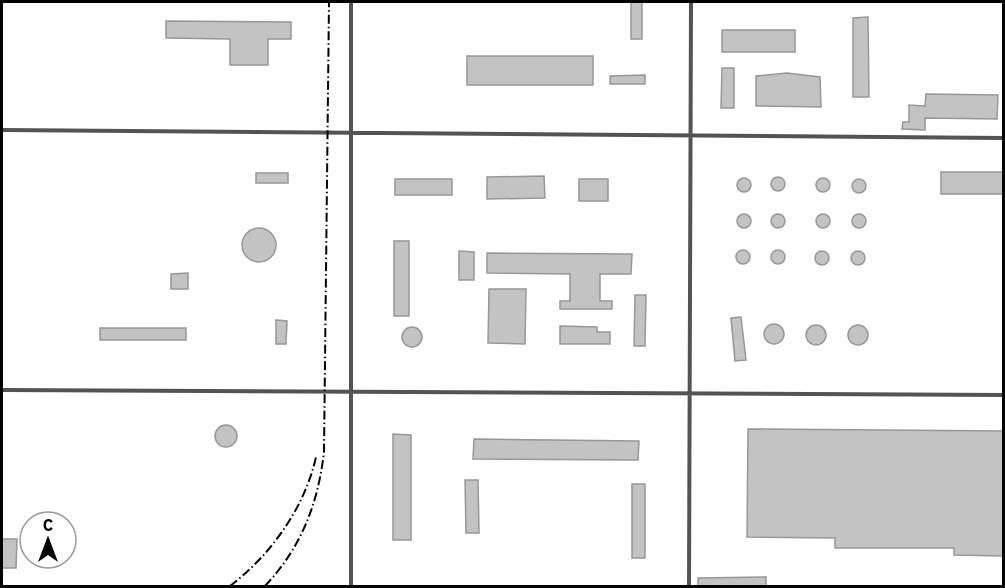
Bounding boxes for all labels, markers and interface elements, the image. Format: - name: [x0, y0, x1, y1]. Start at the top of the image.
- north arrow: [18, 510, 78, 570]
- text: С: [43, 515, 53, 535]

